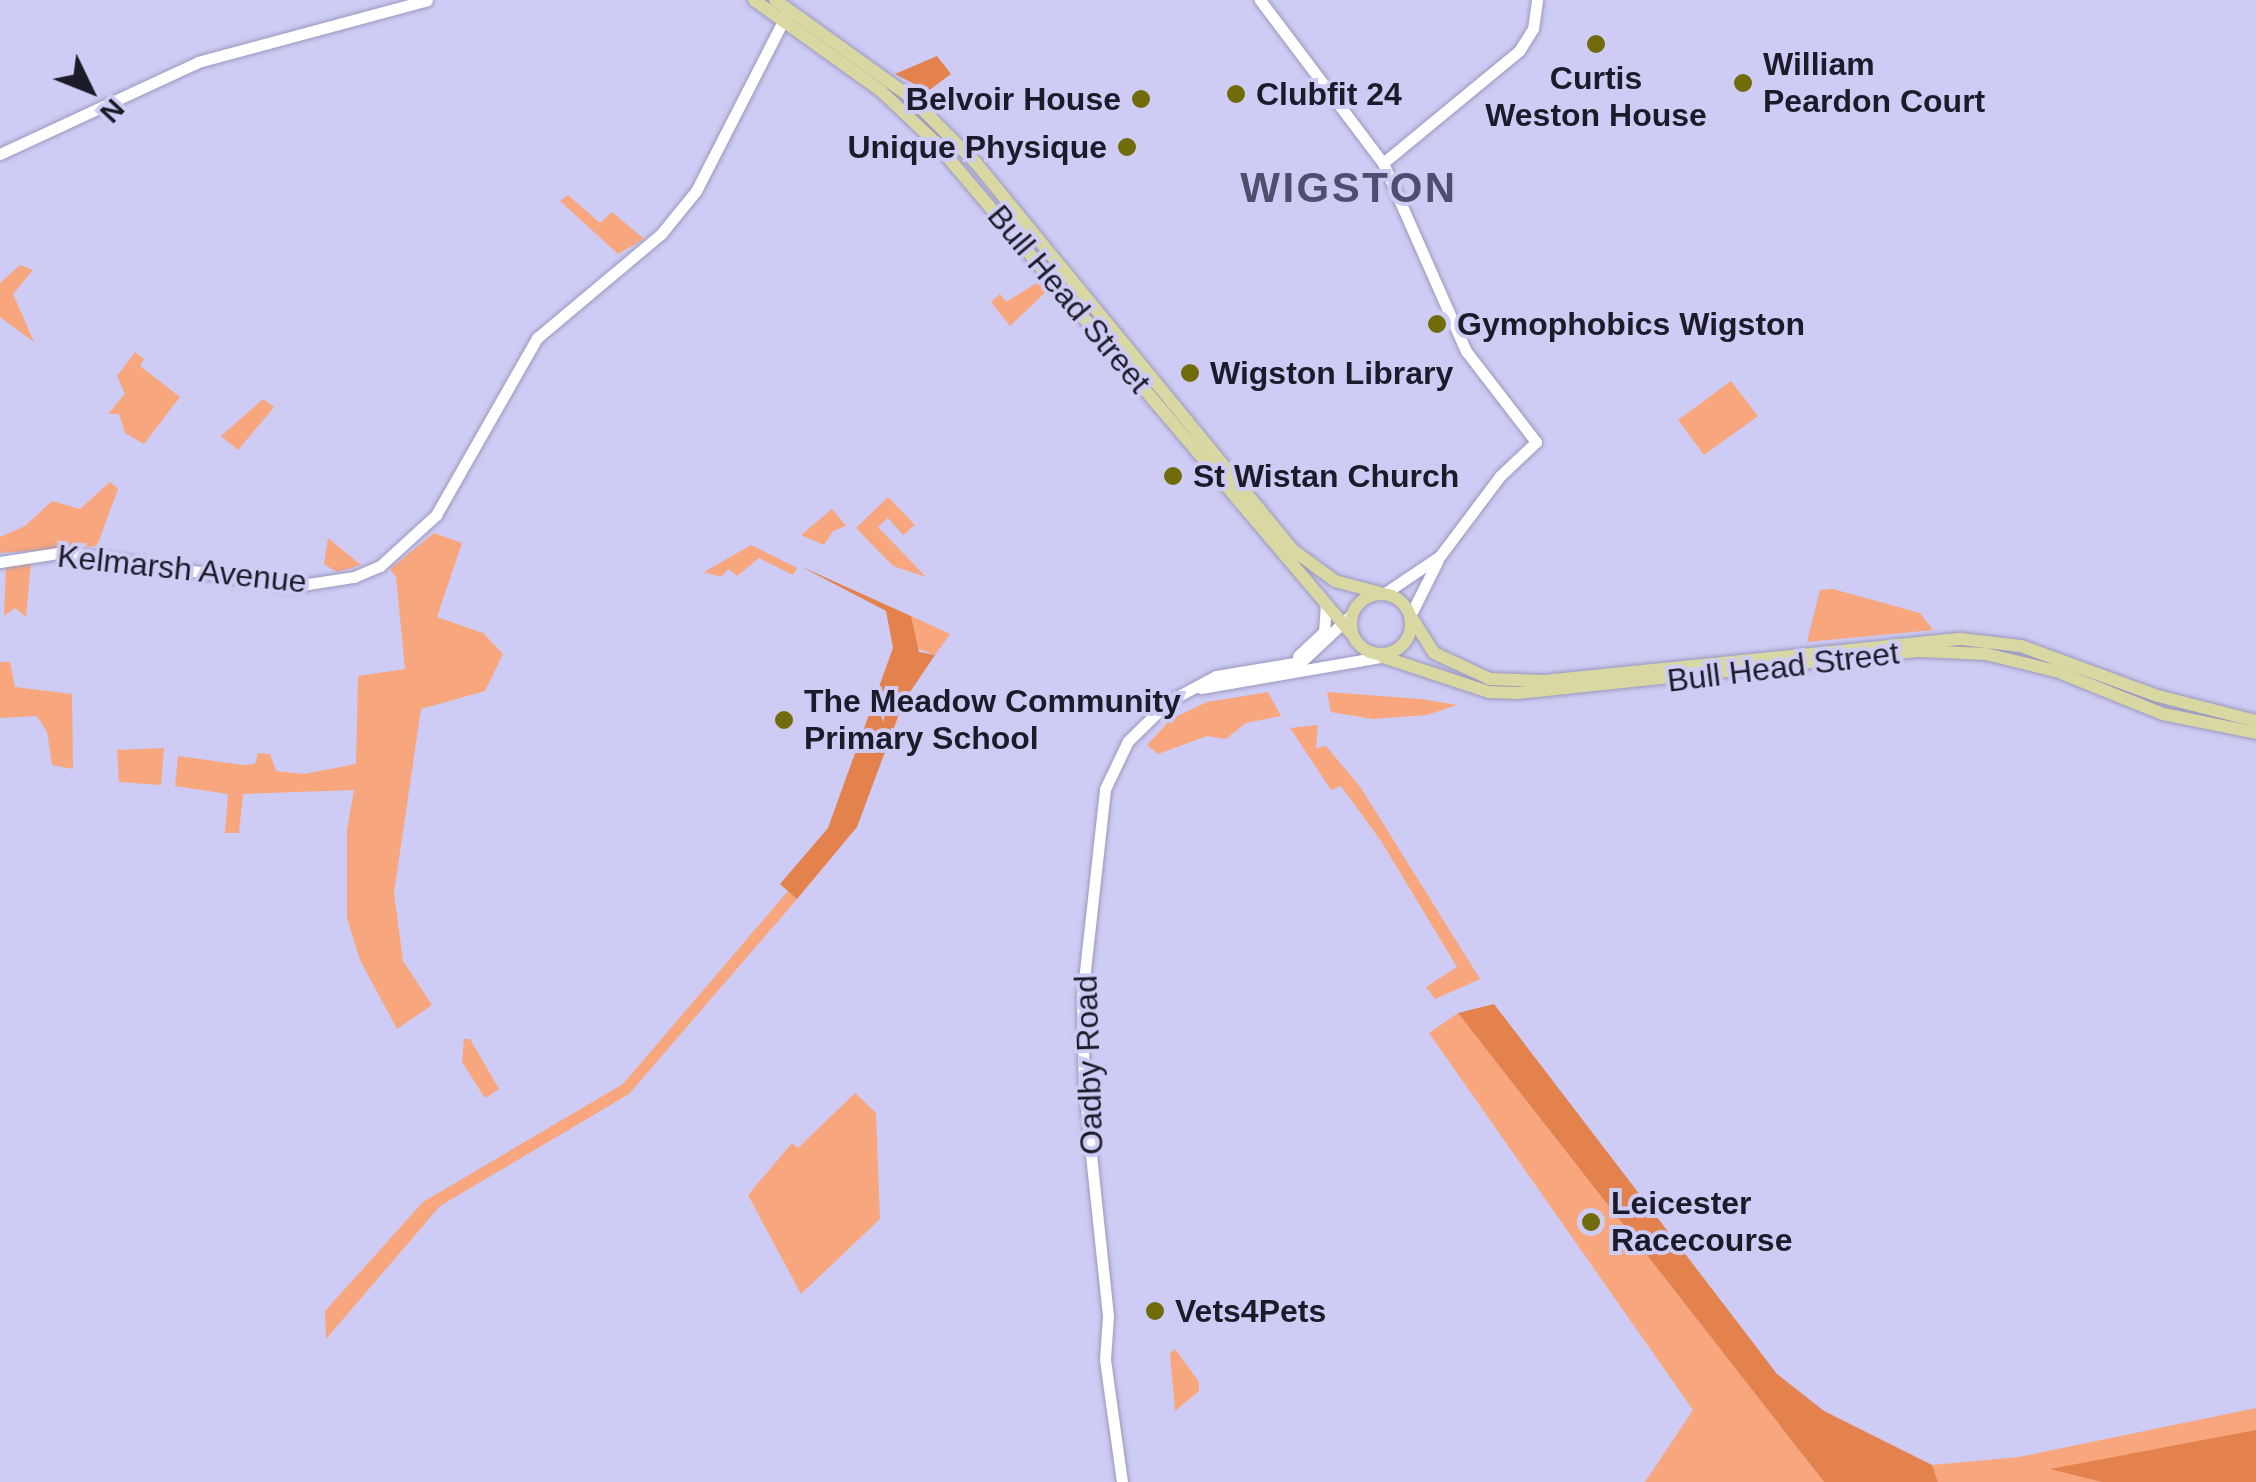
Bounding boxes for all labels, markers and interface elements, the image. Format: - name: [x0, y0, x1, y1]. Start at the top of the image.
- marker: Curtis Weston House: [1585, 33, 1607, 55]
- north arrow: [40, 40, 140, 140]
- place label: William Peardon Court: [1763, 46, 1985, 121]
- place label: Curtis Weston House: [1485, 60, 1707, 135]
- marker: William Peardon Court: [1732, 72, 1754, 94]
- place label: Clubfit 24: [1256, 75, 1402, 113]
- place label: Belvoir House: [906, 80, 1121, 118]
- marker: Clubfit 24: [1225, 83, 1247, 105]
- marker: Belvoir House: [1130, 88, 1152, 110]
- text: N: [94, 93, 131, 129]
- place label: Unique Physique: [847, 128, 1107, 166]
- marker: Unique Physique: [1116, 136, 1138, 158]
- district label: WIGSTON: [1240, 163, 1458, 213]
- street label: Bull Head Street: [979, 197, 1159, 401]
- place label: Gymophobics Wigston: [1457, 305, 1805, 343]
- marker: Gymophobics Wigston: [1426, 313, 1448, 335]
- place label: Wigston Library: [1210, 354, 1453, 392]
- marker: Wigston Library: [1179, 362, 1201, 384]
- place label: St Wistan Church: [1193, 457, 1459, 495]
- marker: St Wistan Church: [1162, 465, 1184, 487]
- street label: Kelmarsh Avenue: [55, 537, 309, 601]
- street label: Bull Head Street: [1665, 634, 1901, 700]
- place label: The Meadow Community Primary School: [804, 683, 1181, 758]
- marker: The Meadow Community Primary School: [773, 709, 795, 731]
- street label: Oadby Road: [1067, 975, 1111, 1155]
- place label: Leicester Racecourse: [1611, 1185, 1792, 1260]
- marker: Leicester Racecourse: [1580, 1211, 1602, 1233]
- place label: Vets4Pets: [1175, 1292, 1326, 1330]
- marker: Vets4Pets: [1144, 1300, 1166, 1322]

